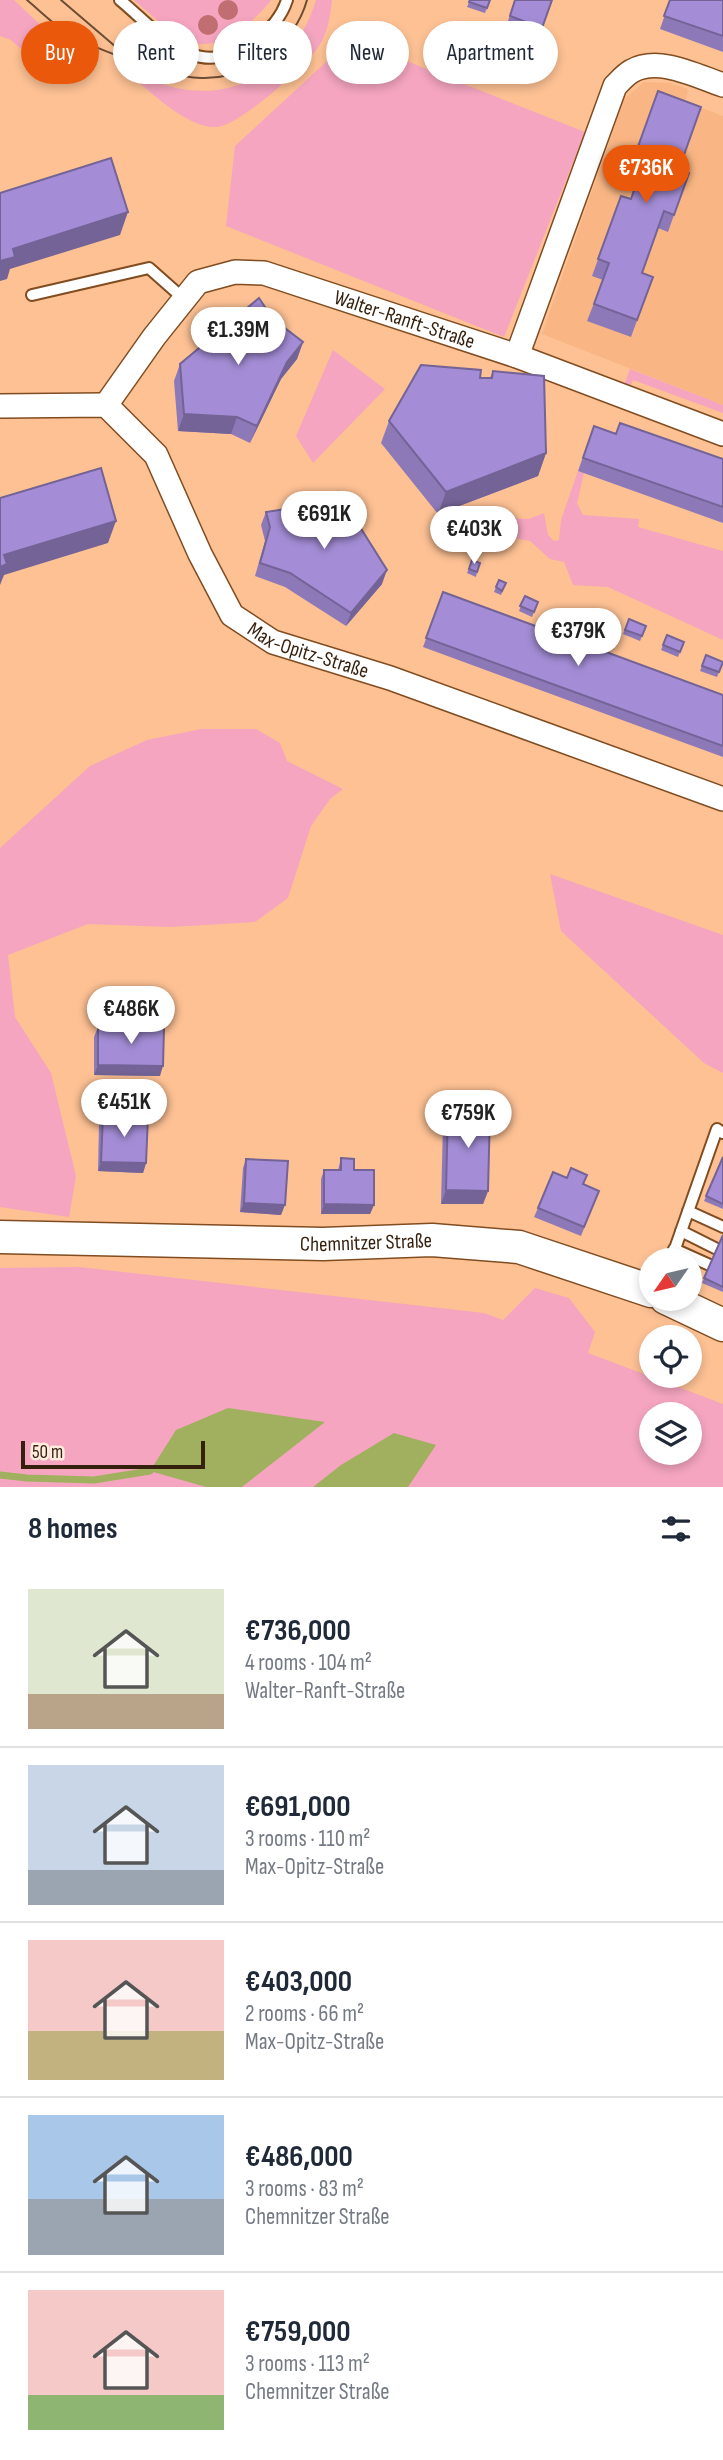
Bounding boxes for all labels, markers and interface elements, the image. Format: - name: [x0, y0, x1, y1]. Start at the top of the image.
- chip: Buy: [21, 21, 99, 84]
- chip: Rent: [113, 21, 199, 84]
- chip: Filters: [213, 21, 312, 84]
- chip: New: [326, 21, 409, 84]
- chip: Apartment: [423, 21, 558, 84]
- pin: €736K: [597, 146, 695, 205]
- text: €736K: [619, 154, 673, 182]
- street label: Walter-Ranft-Straße: [331, 285, 478, 354]
- pin: €1.39M: [181, 308, 295, 367]
- text: €1.39M: [207, 316, 269, 344]
- pin: €691K: [275, 491, 373, 551]
- text: €691K: [297, 500, 351, 528]
- pin: €403K: [425, 506, 523, 566]
- text: €403K: [446, 515, 502, 543]
- pin: €379K: [529, 608, 627, 668]
- street label: Max-Opitz-Straße: [243, 617, 372, 684]
- text: €379K: [551, 617, 605, 645]
- pin: €486K: [82, 986, 180, 1046]
- text: €486K: [103, 995, 159, 1023]
- pin: €451K: [75, 1080, 173, 1139]
- text: €451K: [97, 1088, 151, 1116]
- pin: €759K: [419, 1090, 517, 1150]
- text: €759K: [441, 1099, 495, 1127]
- street label: Chemnitzer Straße: [300, 1228, 432, 1257]
- north arrow: [639, 1248, 702, 1311]
- map controls: [639, 1248, 702, 1465]
- button: locate: [639, 1325, 702, 1388]
- button: layers: [639, 1402, 702, 1465]
- scale bar: [21, 1438, 205, 1470]
- text: 50 m: [32, 1441, 63, 1464]
- icon: filters: [657, 1510, 695, 1548]
- text: 8 homes: [28, 1511, 117, 1547]
- text: €736,000: [245, 1613, 351, 1649]
- icon: home: [84, 1617, 168, 1701]
- text: 4 rooms · 104 m²: [245, 1649, 372, 1677]
- text: Walter-Ranft-Straße: [245, 1677, 405, 1705]
- text: €691,000: [245, 1789, 351, 1825]
- icon: home: [84, 1793, 168, 1877]
- text: 3 rooms · 110 m²: [245, 1825, 370, 1853]
- text: Max-Opitz-Straße: [245, 1853, 384, 1881]
- text: €403,000: [245, 1964, 352, 2000]
- icon: home: [84, 1968, 168, 2052]
- text: 2 rooms · 66 m²: [245, 2000, 364, 2028]
- text: Max-Opitz-Straße: [245, 2028, 384, 2056]
- text: €486,000: [245, 2139, 353, 2175]
- icon: home: [84, 2143, 168, 2227]
- text: 3 rooms · 83 m²: [245, 2175, 364, 2203]
- text: Chemnitzer Straße: [245, 2203, 390, 2231]
- text: €759,000: [245, 2314, 351, 2350]
- icon: home: [84, 2318, 168, 2402]
- text: 3 rooms · 113 m²: [245, 2350, 370, 2378]
- text: Chemnitzer Straße: [245, 2378, 390, 2406]

